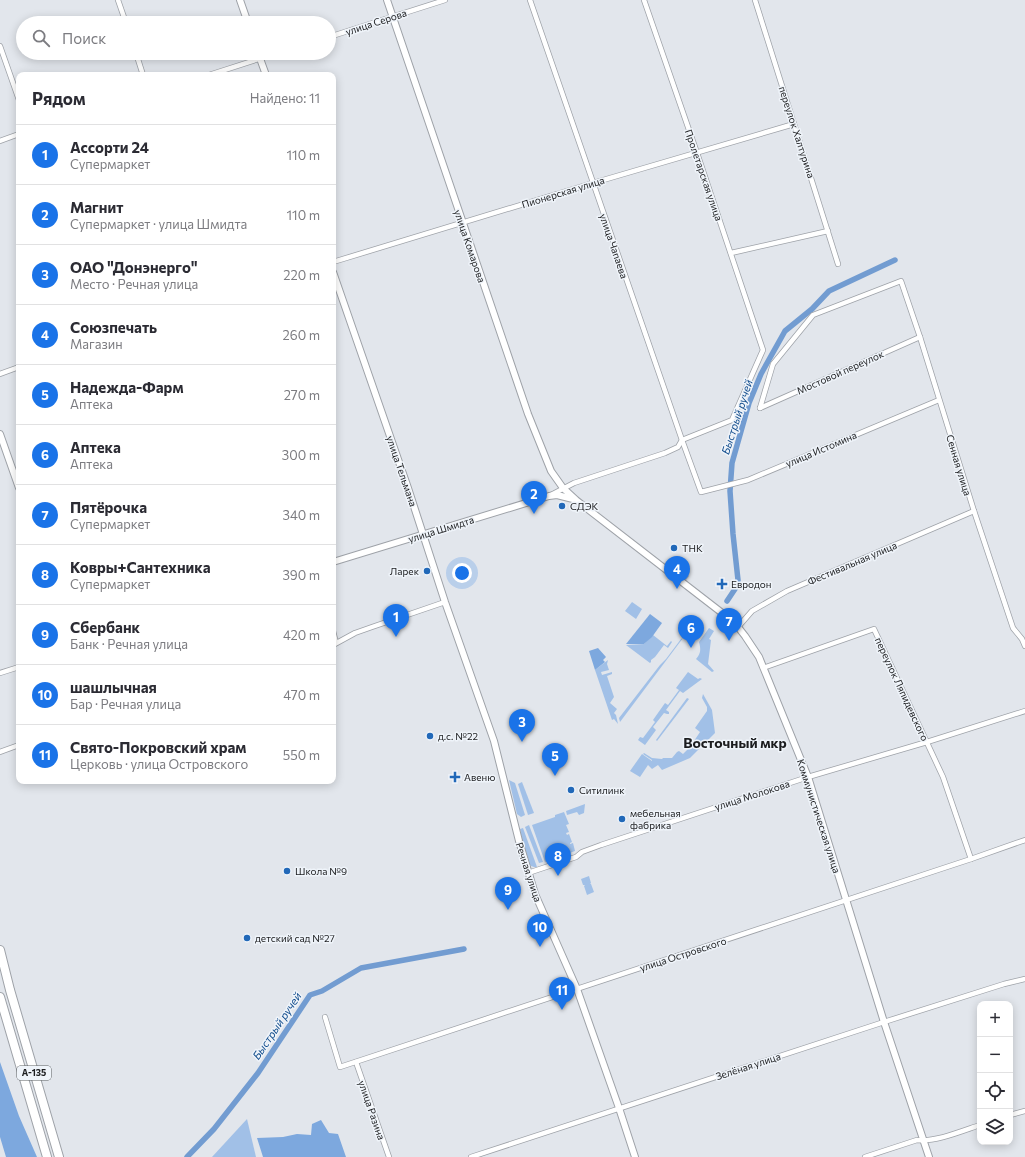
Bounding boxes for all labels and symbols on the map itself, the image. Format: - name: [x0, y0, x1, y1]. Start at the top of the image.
- street label: улица Серова: [344, 6, 408, 38]
- street label: переулок Халтурина: [776, 85, 818, 179]
- street label: Пролетарская улица: [683, 128, 725, 222]
- street label: Пионерская улица: [520, 174, 606, 210]
- street label: улица Комарова: [452, 208, 488, 284]
- street label: улица Чапаева: [597, 212, 631, 280]
- street label: Мостовой переулок: [795, 347, 886, 397]
- water label: Быстрый ручей: [718, 377, 755, 456]
- street label: улица Истомина: [784, 429, 858, 469]
- street label: Сенная улица: [944, 433, 974, 497]
- street label: улица Тельмана: [384, 434, 420, 508]
- pin: 2: [521, 481, 547, 514]
- place label: СДЭК: [570, 500, 599, 512]
- marker: СДЭК: [557, 501, 567, 511]
- street label: улица Шмидта: [407, 513, 475, 545]
- street label: Фестивальная улица: [805, 539, 899, 587]
- place label: ТНК: [682, 542, 703, 554]
- marker: ТНК: [669, 543, 679, 553]
- pin: 4: [664, 556, 690, 589]
- your location: [452, 563, 472, 583]
- place label: Ларек: [390, 565, 420, 577]
- marker: Ларек: [422, 566, 432, 576]
- marker: Евродон: [716, 578, 728, 590]
- place label: Евродон: [731, 578, 772, 590]
- pin: 1: [383, 604, 409, 637]
- pin: 7: [716, 608, 742, 641]
- pin: 6: [678, 615, 704, 648]
- street label: переулок Ляпидевского: [873, 635, 931, 743]
- pin: 3: [509, 709, 535, 742]
- place label: д.с. №22: [438, 730, 478, 742]
- marker: д.с. №22: [425, 731, 435, 741]
- district label: Восточный мкр: [683, 734, 787, 751]
- pin: 5: [542, 743, 568, 776]
- street label: Коммунистическая улица: [795, 758, 843, 874]
- marker: Авеню: [449, 771, 461, 783]
- place label: Авеню: [464, 771, 495, 783]
- street label: улица Молокова: [713, 777, 791, 813]
- place label: Ситилинк: [579, 784, 625, 796]
- marker: Ситилинк: [566, 785, 576, 795]
- place label: мебельная фабрика: [630, 807, 681, 831]
- marker: мебельная фабрика: [617, 814, 627, 824]
- street label: Речная улица: [514, 841, 544, 903]
- pin: 8: [545, 843, 571, 876]
- place label: Школа №9: [295, 865, 347, 877]
- marker: Школа №9: [282, 866, 292, 876]
- pin: 9: [495, 877, 521, 910]
- pin: 10: [527, 914, 553, 947]
- place label: детский сад №27: [255, 932, 335, 944]
- marker: детский сад №27: [242, 933, 252, 943]
- street label: улица Островского: [638, 934, 728, 974]
- pin: 11: [549, 977, 575, 1010]
- water label: Быстрый ручей: [249, 989, 304, 1062]
- street label: Зелёная улица: [714, 1050, 782, 1082]
- road number: А-135: [17, 1066, 51, 1080]
- street label: улица Разина: [356, 1079, 388, 1141]

